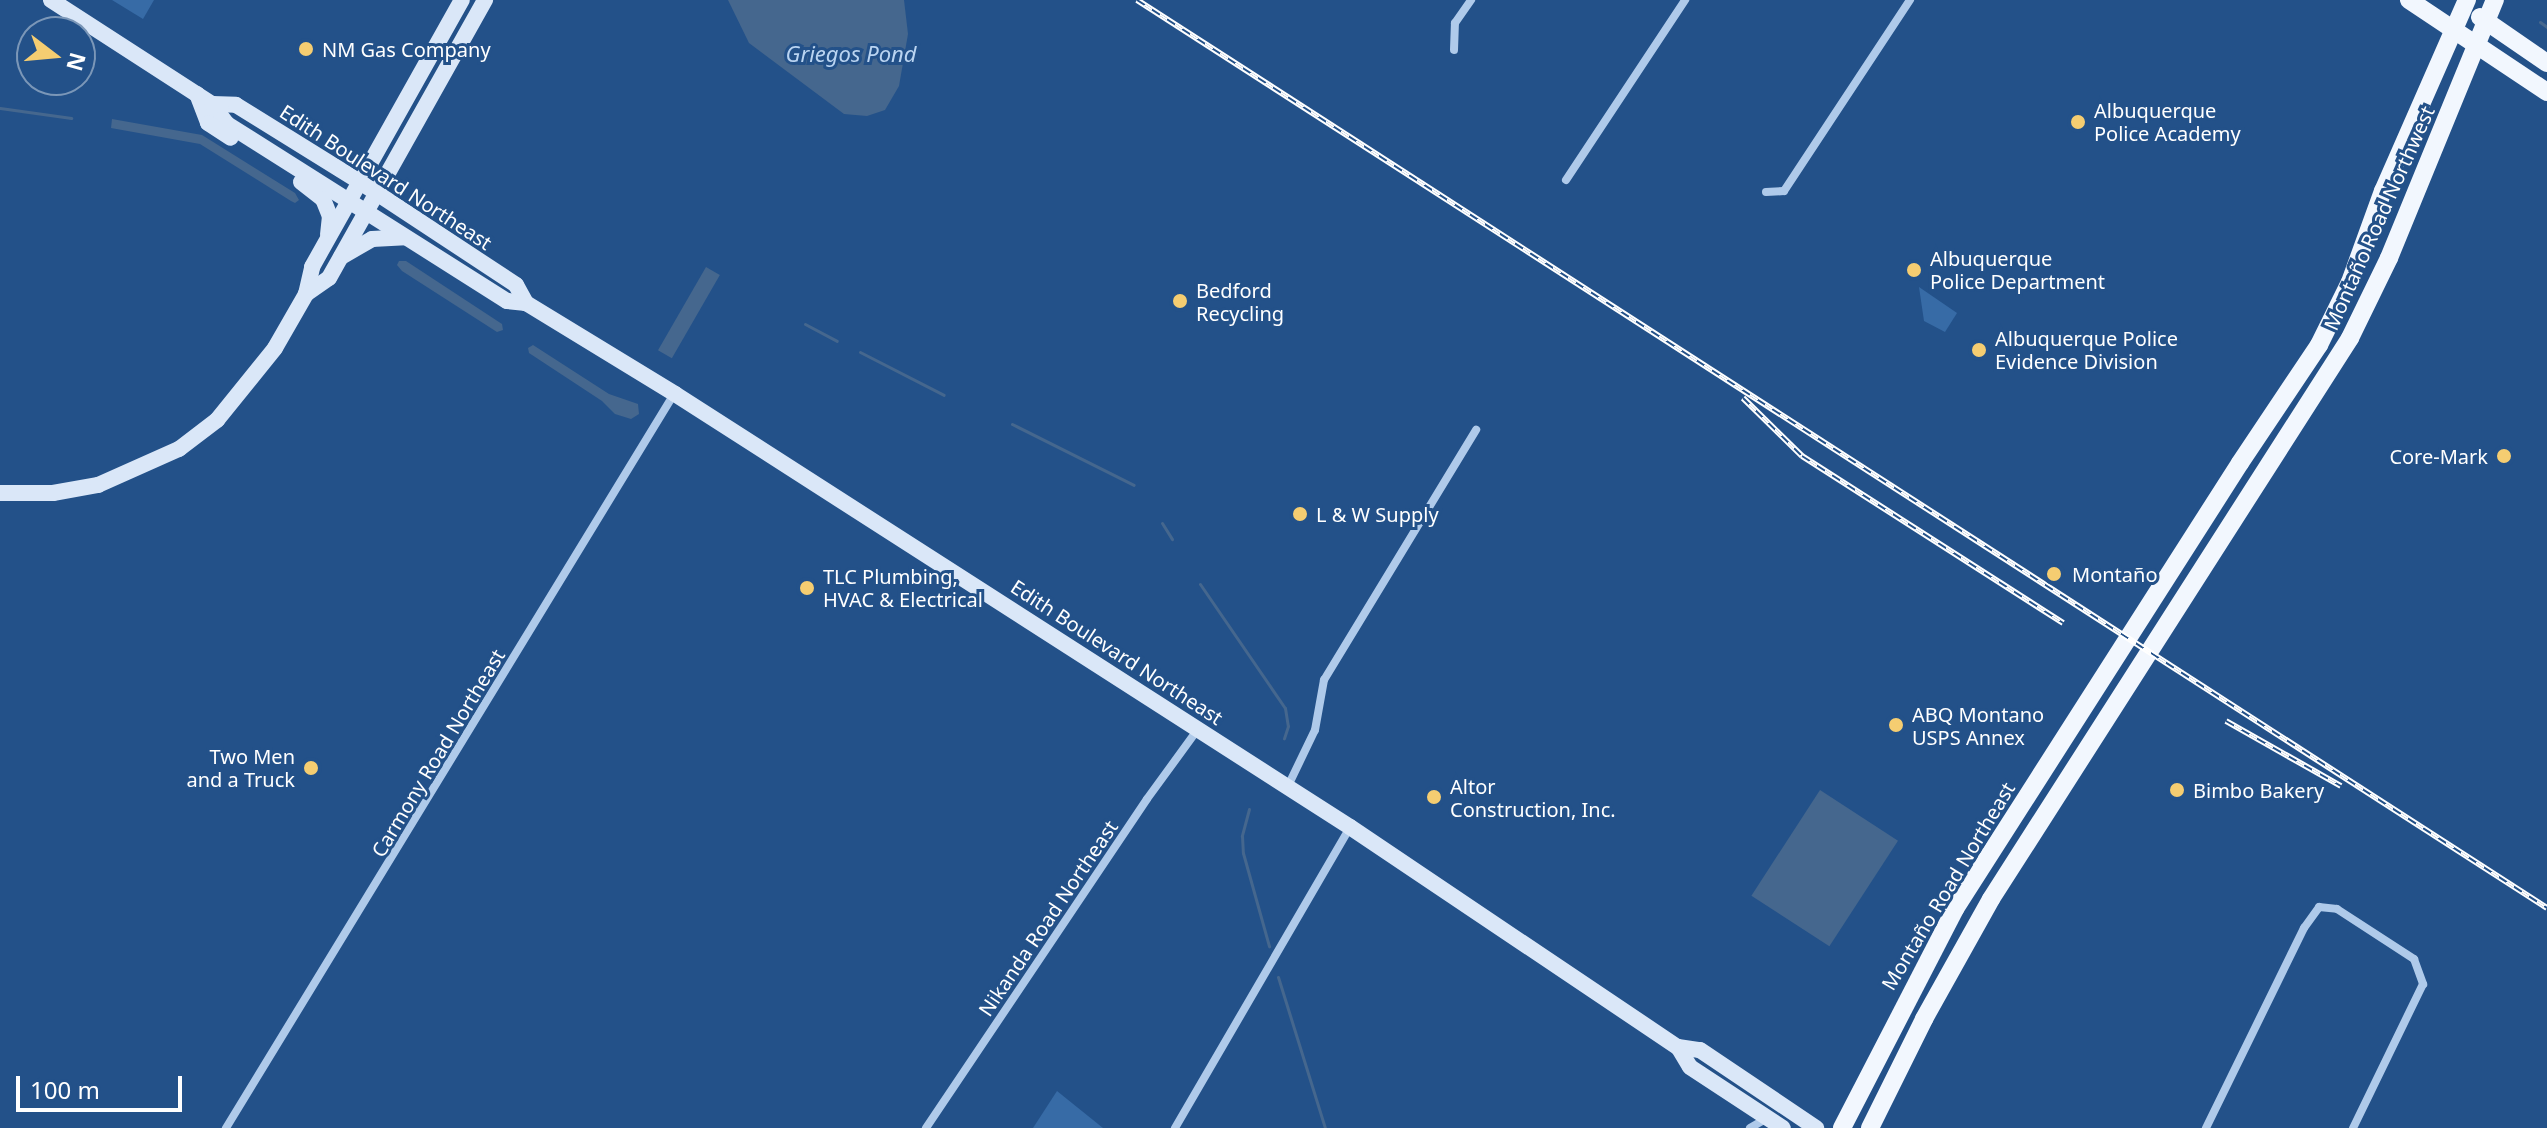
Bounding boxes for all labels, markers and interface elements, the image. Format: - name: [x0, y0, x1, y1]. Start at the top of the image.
- north arrow: [16, 16, 96, 96]
- place label: NM Gas Company: [322, 37, 491, 61]
- marker: NM Gas Company: [297, 40, 315, 58]
- water label: Griegos Pond: [785, 41, 917, 67]
- text: N: [60, 49, 94, 75]
- place label: Albuquerque Police Academy: [2094, 98, 2241, 145]
- street label: Edith Boulevard Northeast: [275, 99, 497, 255]
- street label: Montaño Road Northwest: [2319, 102, 2439, 334]
- marker: Albuquerque Police Academy: [2069, 113, 2087, 131]
- place label: Albuquerque Police Department: [1930, 246, 2105, 293]
- marker: Albuquerque Police Department: [1905, 261, 1923, 279]
- place label: Bedford Recycling: [1196, 278, 1284, 325]
- marker: Bedford Recycling: [1171, 292, 1189, 310]
- place label: Albuquerque Police Evidence Division: [1995, 326, 2178, 373]
- marker: Albuquerque Police Evidence Division: [1970, 341, 1988, 359]
- place label: Core-Mark: [2389, 444, 2488, 468]
- marker: Core-Mark: [2495, 447, 2513, 465]
- place label: L & W Supply: [1316, 502, 1439, 526]
- marker: L & W Supply: [1291, 505, 1309, 523]
- place label: Montaño: [2072, 562, 2157, 586]
- marker: Montaño: [2043, 563, 2065, 585]
- place label: TLC Plumbing, HVAC & Electrical: [823, 564, 983, 611]
- street label: Edith Boulevard Northeast: [1006, 574, 1228, 730]
- marker: TLC Plumbing, HVAC & Electrical: [798, 579, 816, 597]
- street label: Carmony Road Northeast: [366, 645, 510, 861]
- place label: ABQ Montano USPS Annex: [1912, 702, 2044, 749]
- marker: ABQ Montano USPS Annex: [1887, 716, 1905, 734]
- place label: Two Men and a Truck: [186, 744, 295, 791]
- marker: Two Men and a Truck: [302, 759, 320, 777]
- place label: Altor Construction, Inc.: [1450, 774, 1616, 821]
- street label: Montaño Road Northeast: [1876, 778, 2020, 994]
- place label: Bimbo Bakery: [2193, 778, 2324, 802]
- marker: Bimbo Bakery: [2168, 781, 2186, 799]
- marker: Altor Construction, Inc.: [1425, 788, 1443, 806]
- street label: Nikanda Road Northeast: [973, 816, 1123, 1020]
- scale bar: [20, 1060, 186, 1110]
- text: 100 m: [30, 1073, 100, 1106]

